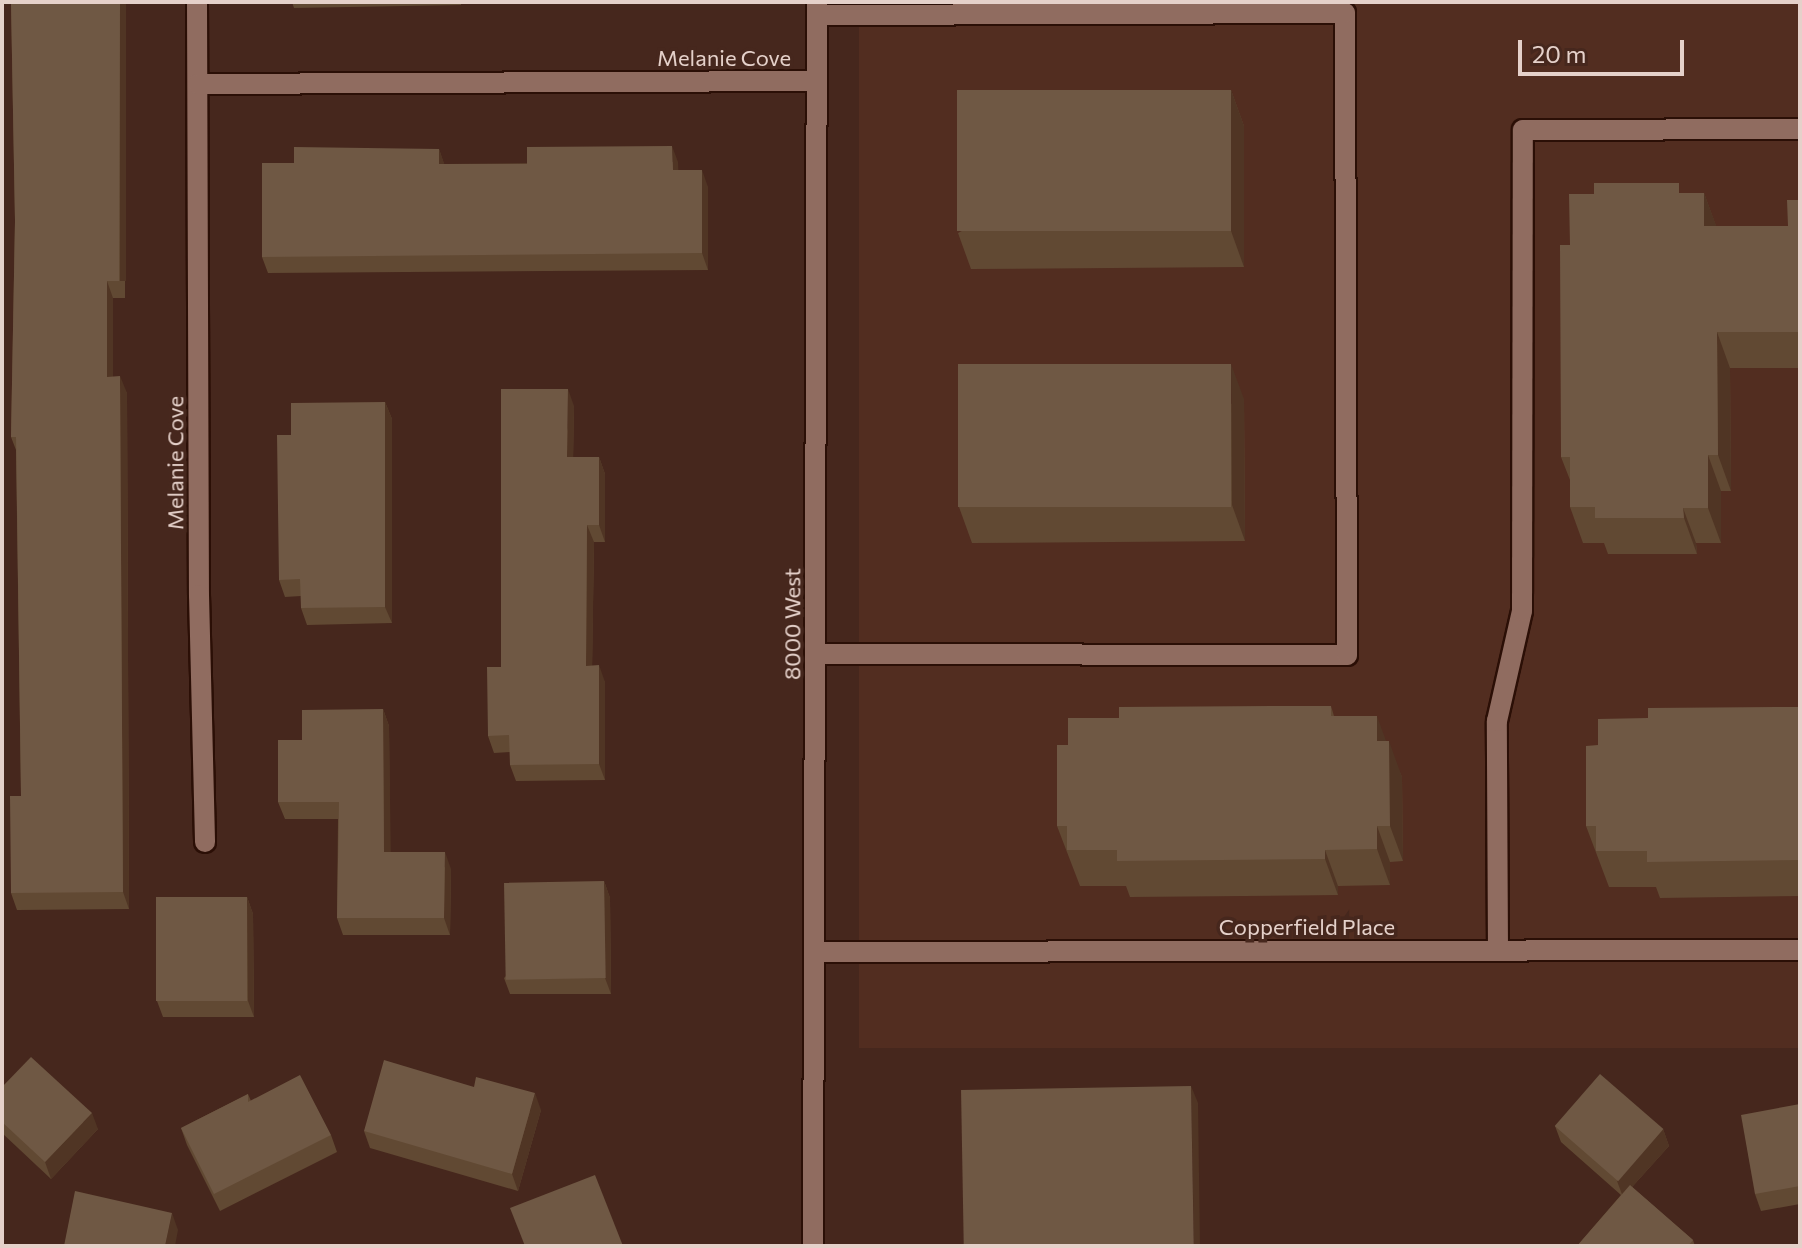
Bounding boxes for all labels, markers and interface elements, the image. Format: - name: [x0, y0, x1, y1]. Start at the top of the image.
- scale bar: [1522, 24, 1688, 74]
- text: 20 m: [1532, 39, 1586, 68]
- street label: Melanie Cove: [657, 45, 791, 71]
- street label: Melanie Cove: [162, 396, 188, 530]
- street label: 8000 West: [779, 568, 805, 680]
- street label: Copperfield Place: [1219, 914, 1395, 940]

